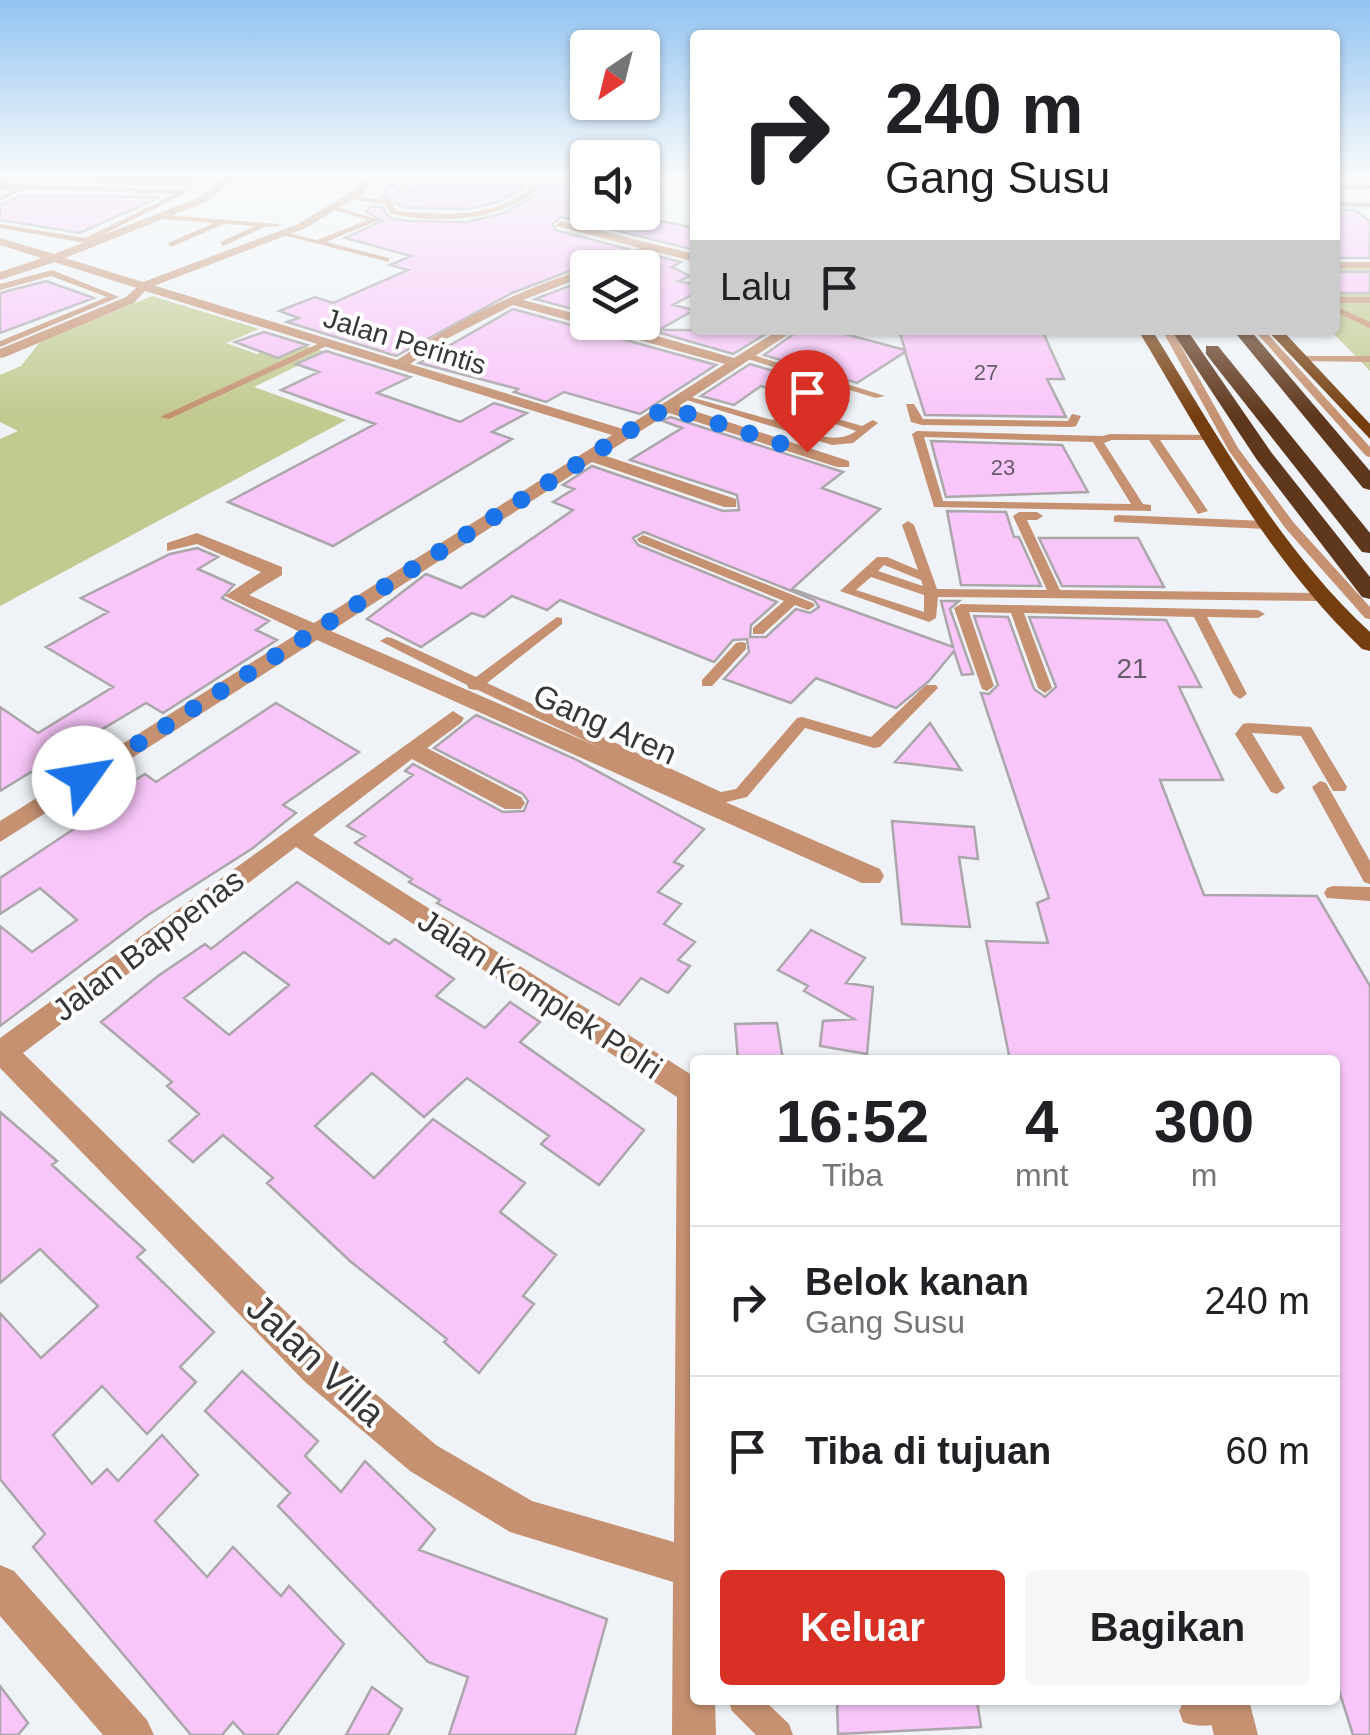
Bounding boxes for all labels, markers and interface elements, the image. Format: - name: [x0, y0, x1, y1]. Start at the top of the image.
- north arrow: [570, 30, 660, 120]
- map controls: [570, 30, 660, 340]
- icon: right: [720, 70, 850, 200]
- text: 240 m: [885, 70, 1083, 148]
- button: sound: [570, 140, 660, 230]
- text: Gang Susu: [885, 152, 1110, 203]
- button: layers: [570, 250, 660, 340]
- icon: arrive: [812, 260, 867, 315]
- text: Lalu: [720, 266, 792, 308]
- street label: Jalan Perintis: [320, 302, 490, 381]
- pin: [765, 350, 850, 453]
- house number: 27: [974, 360, 998, 385]
- icon: arrive: [780, 365, 835, 420]
- house number: 23: [991, 455, 1015, 480]
- house number: 21: [1116, 653, 1148, 684]
- street label: Gang Aren: [528, 676, 682, 772]
- position arrow: [32, 726, 136, 830]
- street label: Jalan Bappenas: [46, 862, 250, 1028]
- street label: Jalan Komplek Polri: [412, 902, 668, 1086]
- text: 16:52: [776, 1088, 929, 1155]
- text: 4: [1025, 1088, 1058, 1155]
- text: 300: [1154, 1088, 1254, 1155]
- text: Tiba: [822, 1157, 883, 1193]
- text: mnt: [1015, 1157, 1068, 1193]
- text: m: [1191, 1157, 1217, 1193]
- text: Belok kanan: [805, 1261, 1029, 1303]
- icon: right: [720, 1274, 775, 1329]
- text: 240 m: [1204, 1280, 1310, 1322]
- street label: Jalan Villa: [239, 1286, 394, 1435]
- text: Gang Susu: [805, 1304, 965, 1340]
- icon: arrive: [720, 1424, 775, 1479]
- text: Tiba di tujuan: [805, 1430, 1051, 1472]
- text: 60 m: [1226, 1430, 1310, 1472]
- button: Keluar: [720, 1570, 1005, 1685]
- button: Bagikan: [1025, 1570, 1310, 1685]

